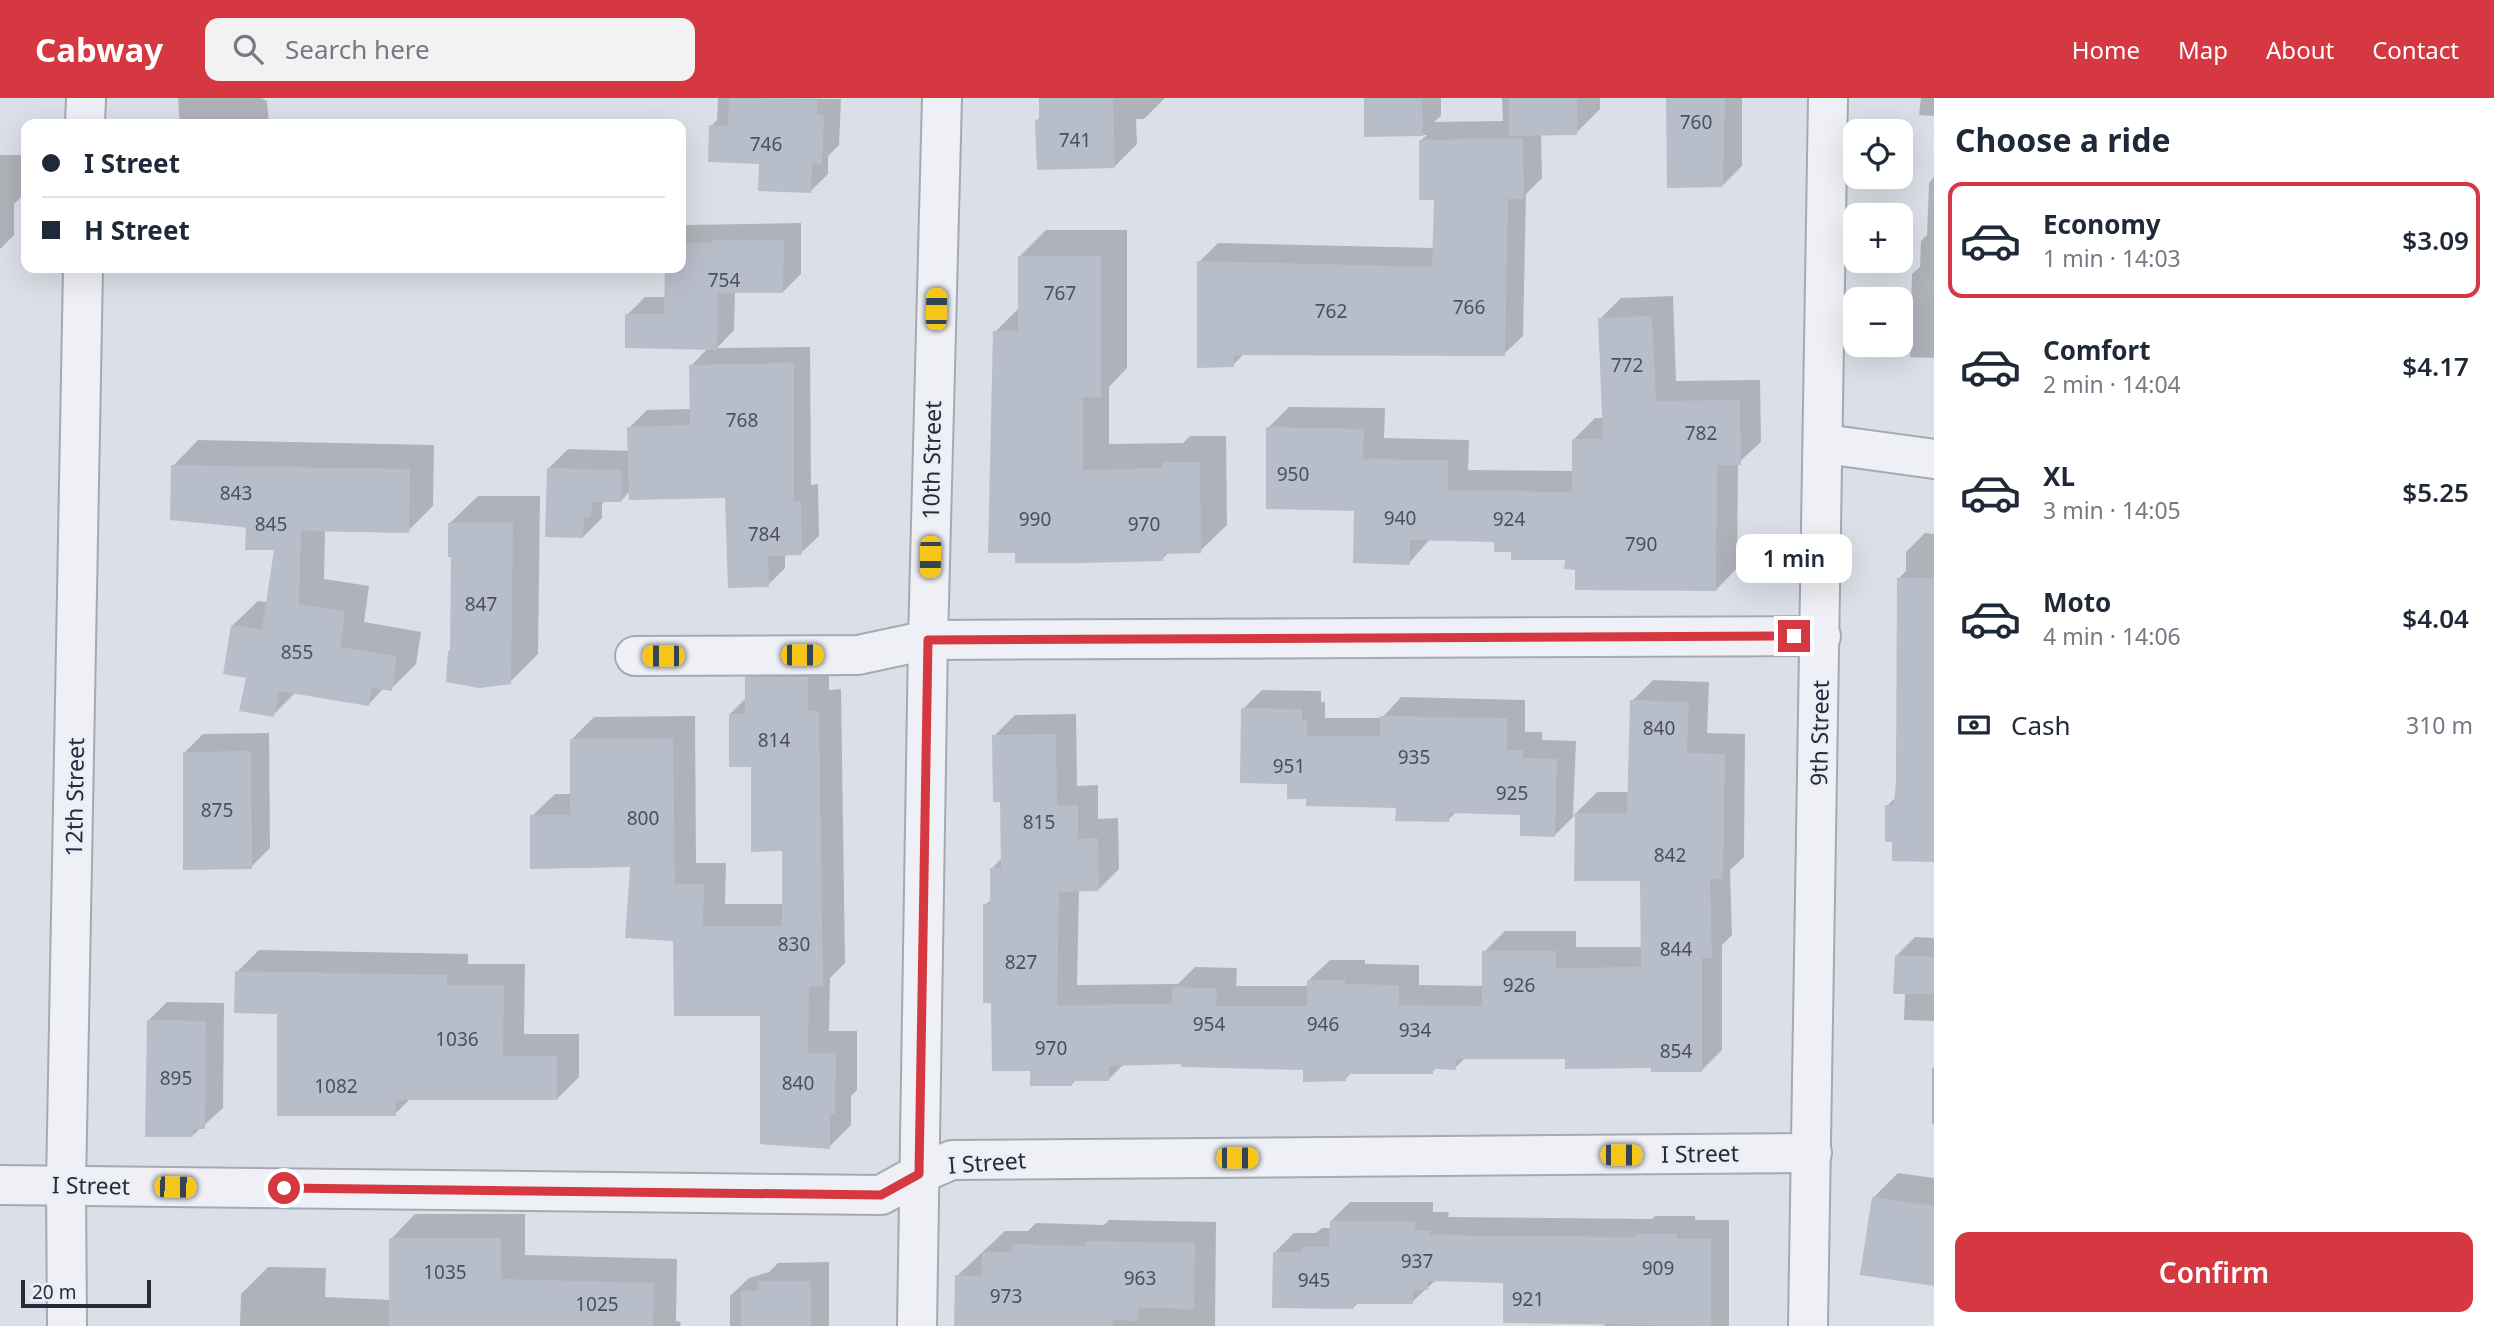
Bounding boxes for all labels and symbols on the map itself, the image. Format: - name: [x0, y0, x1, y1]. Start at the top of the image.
- house number: 760: [1680, 109, 1712, 135]
- house number: 741: [1059, 127, 1091, 153]
- house number: 746: [750, 131, 782, 157]
- house number: 754: [708, 267, 740, 293]
- house number: 767: [1044, 280, 1076, 306]
- car: [926, 288, 947, 330]
- house number: 766: [1453, 294, 1485, 320]
- house number: 762: [1315, 298, 1347, 324]
- house number: 772: [1611, 352, 1643, 378]
- street label: 10th Street: [914, 400, 948, 520]
- house number: 768: [726, 407, 758, 433]
- house number: 782: [1685, 420, 1717, 446]
- house number: 950: [1277, 461, 1309, 487]
- house number: 843: [220, 480, 252, 506]
- house number: 940: [1384, 505, 1416, 531]
- house number: 990: [1019, 506, 1051, 532]
- house number: 924: [1493, 506, 1525, 532]
- house number: 845: [255, 511, 287, 537]
- house number: 970: [1128, 511, 1160, 537]
- house number: 784: [748, 521, 780, 547]
- house number: 790: [1625, 531, 1657, 557]
- callout: 1 min: [1736, 534, 1852, 584]
- car: [920, 536, 941, 578]
- house number: 847: [465, 591, 497, 617]
- route end: [1778, 620, 1810, 652]
- house number: 855: [281, 639, 313, 665]
- car: [782, 645, 824, 666]
- car: [643, 646, 685, 667]
- street label: 9th Street: [1802, 680, 1836, 786]
- house number: 840: [1643, 715, 1675, 741]
- house number: 814: [758, 727, 790, 753]
- street label: 12th Street: [57, 737, 91, 857]
- house number: 935: [1398, 744, 1430, 770]
- house number: 951: [1273, 753, 1305, 779]
- house number: 925: [1496, 780, 1528, 806]
- house number: 875: [201, 797, 233, 823]
- house number: 800: [627, 805, 659, 831]
- house number: 815: [1023, 809, 1055, 835]
- house number: 842: [1654, 842, 1686, 868]
- house number: 830: [778, 931, 810, 957]
- house number: 844: [1660, 936, 1692, 962]
- house number: 827: [1005, 949, 1037, 975]
- house number: 926: [1503, 972, 1535, 998]
- house number: 954: [1193, 1011, 1225, 1037]
- house number: 946: [1307, 1011, 1339, 1037]
- house number: 934: [1399, 1017, 1431, 1043]
- house number: 1036: [435, 1026, 479, 1052]
- house number: 970: [1035, 1035, 1067, 1061]
- house number: 854: [1660, 1038, 1692, 1064]
- house number: 895: [160, 1065, 192, 1091]
- house number: 840: [782, 1070, 814, 1096]
- house number: 1082: [314, 1073, 358, 1099]
- street label: I Street: [1661, 1136, 1739, 1170]
- street label: I Street: [947, 1143, 1027, 1181]
- car: [1601, 1145, 1643, 1166]
- car: [1217, 1148, 1259, 1169]
- street label: I Street: [52, 1168, 130, 1202]
- route start: [268, 1172, 300, 1204]
- car: [154, 1176, 197, 1198]
- house number: 937: [1401, 1248, 1433, 1274]
- house number: 909: [1642, 1255, 1674, 1281]
- house number: 1035: [423, 1259, 467, 1285]
- house number: 963: [1124, 1265, 1156, 1291]
- house number: 945: [1298, 1267, 1330, 1293]
- scale bar: [21, 1277, 150, 1309]
- house number: 973: [990, 1283, 1022, 1309]
- house number: 921: [1512, 1286, 1544, 1312]
- house number: 1025: [575, 1291, 619, 1317]

